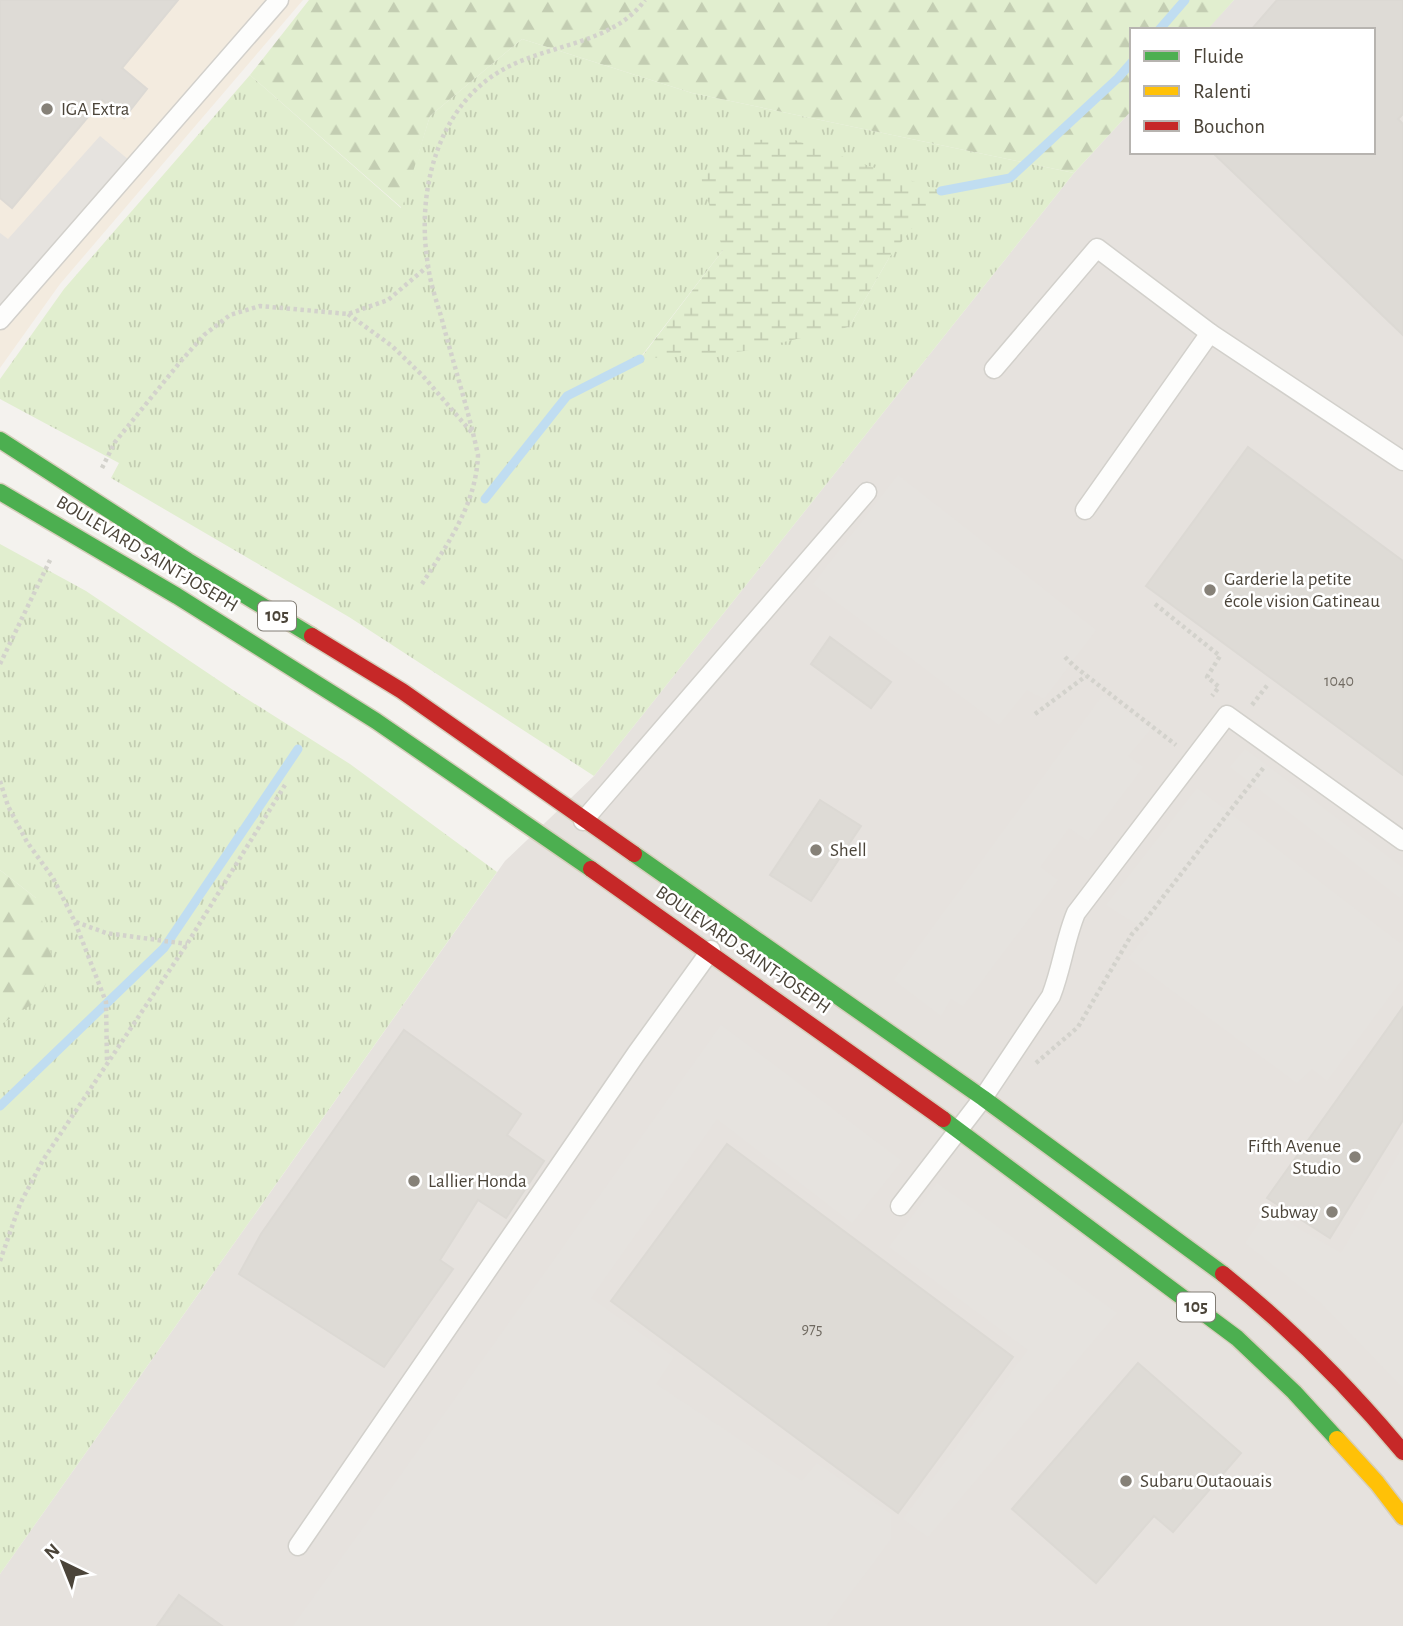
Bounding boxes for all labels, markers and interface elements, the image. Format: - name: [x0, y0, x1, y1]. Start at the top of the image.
- legend: [1130, 28, 1375, 154]
- text: Fluide: [1193, 46, 1244, 67]
- text: Ralenti: [1193, 81, 1251, 102]
- place label: IGA Extra: [61, 100, 130, 119]
- marker: IGA Extra: [39, 101, 55, 117]
- text: Bouchon: [1193, 116, 1265, 137]
- street label: BOULEVARD SAINT-JOSEPH: [53, 492, 241, 616]
- place label: Garderie la petite école vision Gatineau: [1224, 570, 1380, 611]
- marker: Garderie la petite école vision Gatineau: [1202, 582, 1218, 598]
- road number: 105: [258, 602, 296, 630]
- house number: 1040: [1324, 673, 1354, 689]
- place label: Shell: [830, 841, 867, 860]
- marker: Shell: [808, 842, 824, 858]
- street label: BOULEVARD SAINT-JOSEPH: [652, 883, 834, 1017]
- place label: Fifth Avenue Studio: [1248, 1137, 1341, 1178]
- marker: Fifth Avenue Studio: [1347, 1149, 1363, 1165]
- place label: Lallier Honda: [428, 1172, 527, 1191]
- marker: Lallier Honda: [406, 1173, 422, 1189]
- place label: Subway: [1261, 1203, 1318, 1222]
- marker: Subway: [1324, 1204, 1340, 1220]
- road number: 105: [1177, 1292, 1215, 1322]
- house number: 975: [802, 1321, 822, 1337]
- place label: Subaru Outaouais: [1140, 1472, 1272, 1491]
- marker: Subaru Outaouais: [1118, 1473, 1134, 1489]
- north arrow: [28, 1528, 98, 1598]
- text: N: [41, 1540, 64, 1563]

